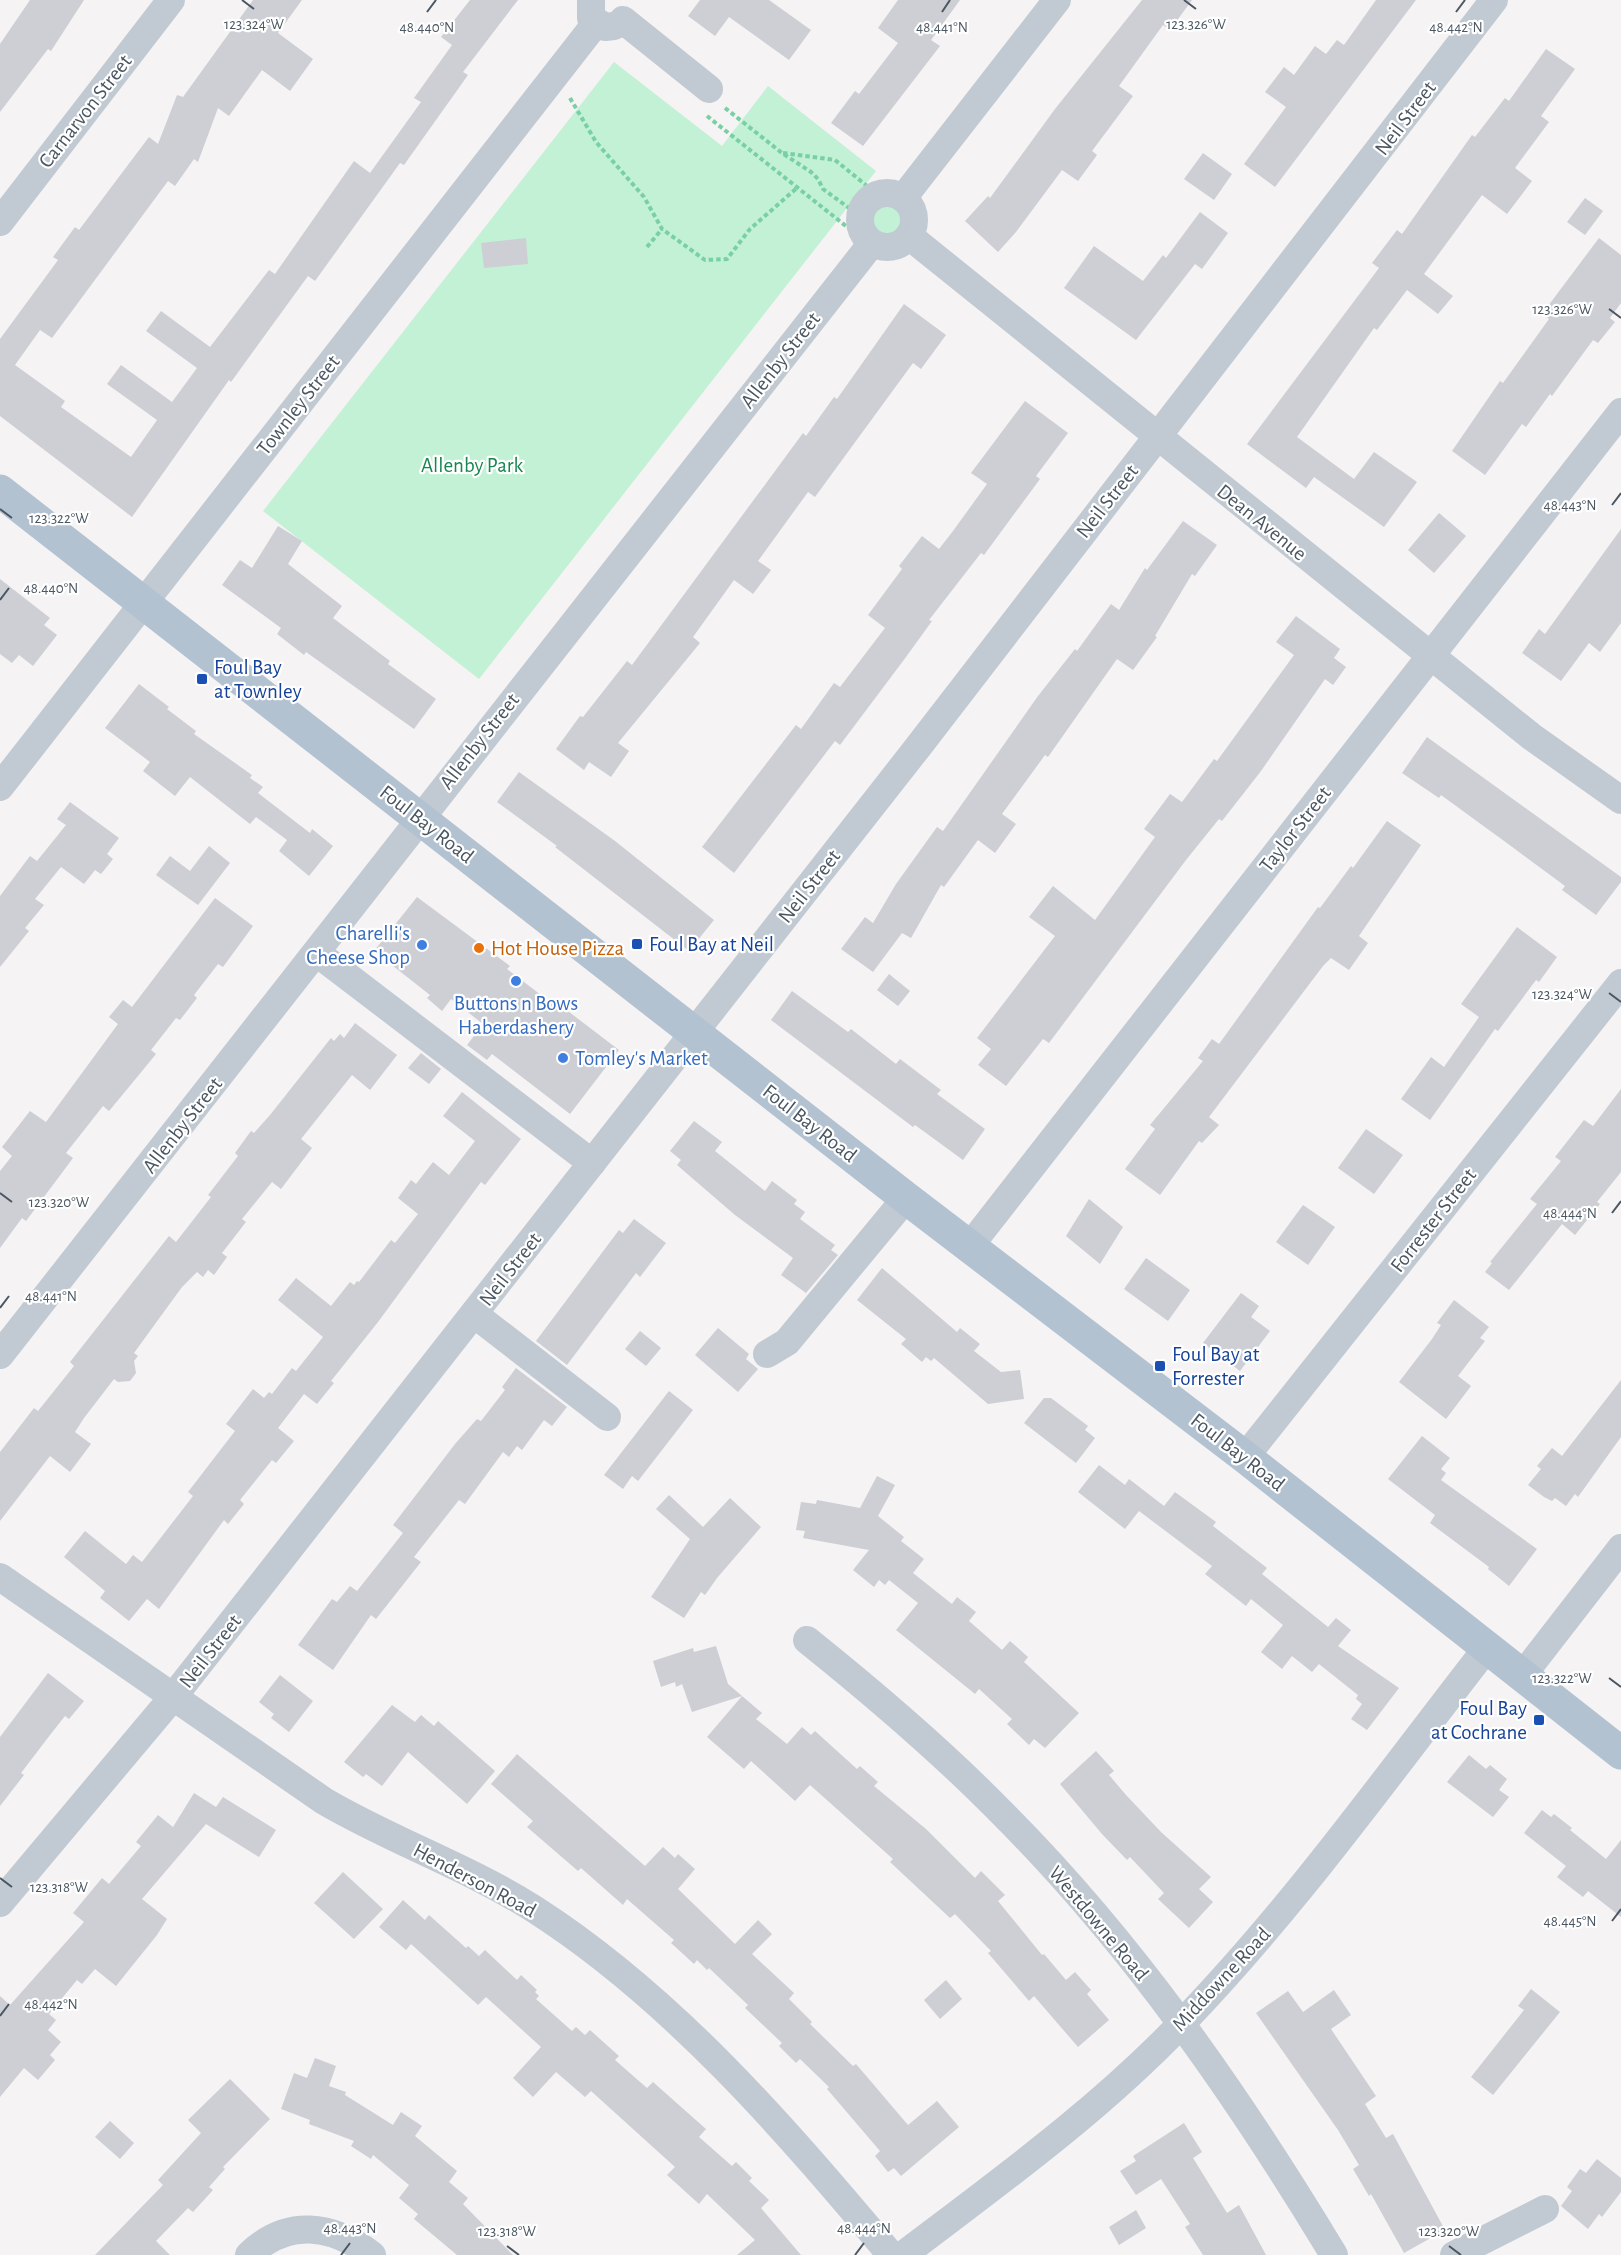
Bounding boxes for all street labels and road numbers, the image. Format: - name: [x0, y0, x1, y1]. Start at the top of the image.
- street label: Carnarvon Street: [35, 51, 136, 172]
- street label: Neil Street: [1371, 77, 1440, 159]
- street label: Allenby Street: [737, 308, 824, 412]
- street label: Townley Street: [253, 351, 344, 459]
- street label: Neil Street: [1072, 460, 1143, 542]
- street label: Dean Avenue: [1213, 480, 1310, 565]
- street label: Allenby Street: [436, 689, 523, 793]
- street label: Foul Bay Road: [376, 781, 478, 868]
- street label: Taylor Street: [1256, 782, 1335, 876]
- street label: Neil Street: [774, 845, 845, 927]
- street label: Allenby Street: [139, 1073, 226, 1177]
- street label: Foul Bay Road: [759, 1080, 861, 1167]
- street label: Forrester Street: [1387, 1164, 1480, 1276]
- street label: Neil Street: [475, 1228, 546, 1310]
- street label: Foul Bay Road: [1187, 1409, 1289, 1496]
- street label: Neil Street: [175, 1610, 246, 1692]
- street label: Henderson Road: [410, 1839, 540, 1922]
- street label: Westdowne Road: [1045, 1862, 1153, 1985]
- street label: Middowne Road: [1168, 1923, 1275, 2035]

